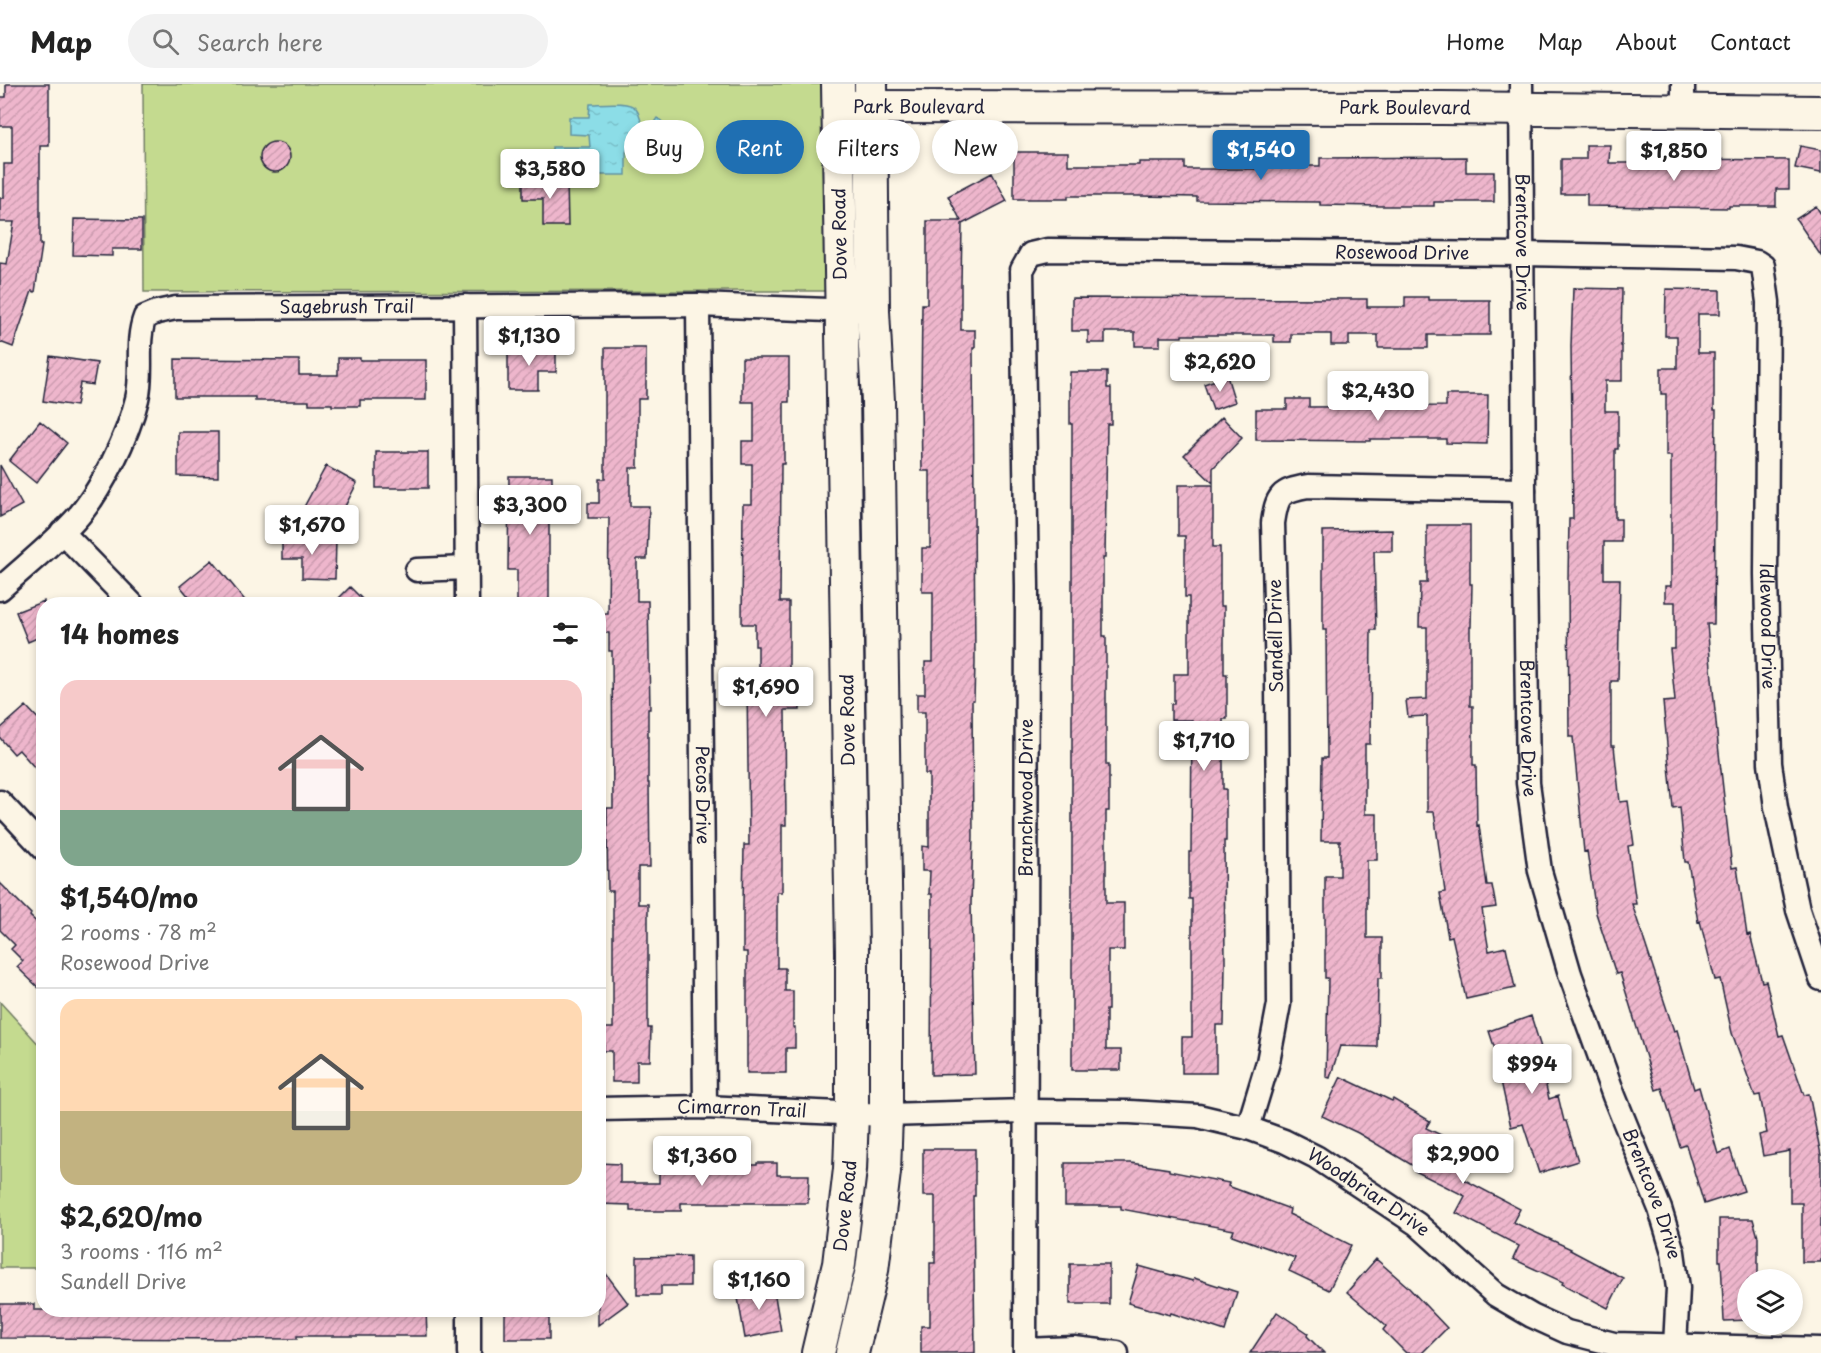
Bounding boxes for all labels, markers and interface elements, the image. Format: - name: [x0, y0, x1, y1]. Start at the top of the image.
- search box: [128, 14, 548, 68]
- text: Map: [30, 20, 92, 63]
- icon: search: [149, 25, 182, 58]
- text: Search here: [197, 25, 323, 58]
- text: Home: [1446, 25, 1505, 57]
- text: Map: [1538, 25, 1583, 57]
- text: About: [1616, 25, 1677, 57]
- text: Contact: [1710, 25, 1791, 57]
- street label: Park Boulevard: [853, 92, 985, 119]
- street label: Park Boulevard: [1339, 93, 1471, 120]
- chip: Buy: [624, 120, 704, 174]
- chip: Rent: [716, 120, 804, 174]
- chip: Filters: [816, 120, 920, 174]
- chip: New: [932, 120, 1018, 174]
- pin: $1,540: [1212, 130, 1310, 181]
- pin: $1,850: [1625, 131, 1723, 182]
- text: $1,540: [1227, 134, 1295, 164]
- text: $1,850: [1640, 135, 1708, 165]
- pin: $3,580: [501, 149, 599, 200]
- text: $3,580: [514, 153, 586, 183]
- street label: Brentcove Drive: [1510, 173, 1538, 311]
- street label: Dove Road: [824, 188, 853, 280]
- street label: Rosewood Drive: [1335, 237, 1470, 266]
- street label: Sagebrush Trail: [280, 292, 414, 319]
- pin: $1,130: [480, 316, 578, 367]
- text: $1,130: [498, 320, 560, 350]
- pin: $2,620: [1171, 342, 1269, 393]
- text: $2,620: [1184, 346, 1256, 376]
- pin: $2,430: [1329, 371, 1427, 422]
- text: $2,430: [1341, 375, 1415, 405]
- pin: $3,300: [481, 485, 579, 536]
- text: $3,300: [493, 489, 567, 519]
- pin: $1,670: [263, 505, 361, 556]
- text: $1,670: [279, 509, 345, 539]
- street label: Idlewood Drive: [1754, 563, 1783, 689]
- street label: Sandell Drive: [1260, 579, 1289, 693]
- text: 14 homes: [60, 614, 179, 653]
- icon: filters: [549, 617, 582, 650]
- street label: Brentcove Drive: [1514, 659, 1545, 798]
- pin: $1,690: [717, 667, 815, 718]
- text: $1,690: [732, 671, 800, 701]
- street label: Dove Road: [832, 674, 861, 766]
- icon: home: [267, 719, 375, 827]
- street label: Branchwood Drive: [1011, 719, 1039, 877]
- pin: $1,710: [1155, 721, 1253, 772]
- text: $1,710: [1173, 725, 1235, 755]
- street label: Pecos Drive: [690, 745, 718, 845]
- text: $1,540/mo: [60, 878, 198, 917]
- text: 2 rooms · 78 m²: [60, 917, 217, 947]
- text: Rosewood Drive: [60, 947, 209, 977]
- icon: home: [267, 1038, 375, 1146]
- pin: $994: [1496, 1044, 1568, 1095]
- text: $994: [1507, 1048, 1557, 1078]
- street label: Cimarron Trail: [677, 1092, 807, 1123]
- street label: Brentcove Drive: [1617, 1124, 1689, 1261]
- pin: $2,900: [1414, 1134, 1512, 1185]
- pin: $1,360: [653, 1136, 751, 1187]
- text: $2,900: [1427, 1138, 1499, 1168]
- text: $1,360: [667, 1140, 737, 1170]
- street label: Woodbriar Drive: [1302, 1140, 1437, 1242]
- street label: Dove Road: [826, 1159, 862, 1253]
- text: $2,620/mo: [60, 1197, 202, 1236]
- text: 3 rooms · 116 m²: [60, 1236, 223, 1266]
- pin: $1,160: [710, 1260, 808, 1311]
- text: $1,160: [727, 1264, 791, 1294]
- text: Sandell Drive: [60, 1266, 186, 1296]
- map controls: [1737, 1269, 1803, 1335]
- button: layers: [1737, 1269, 1803, 1335]

